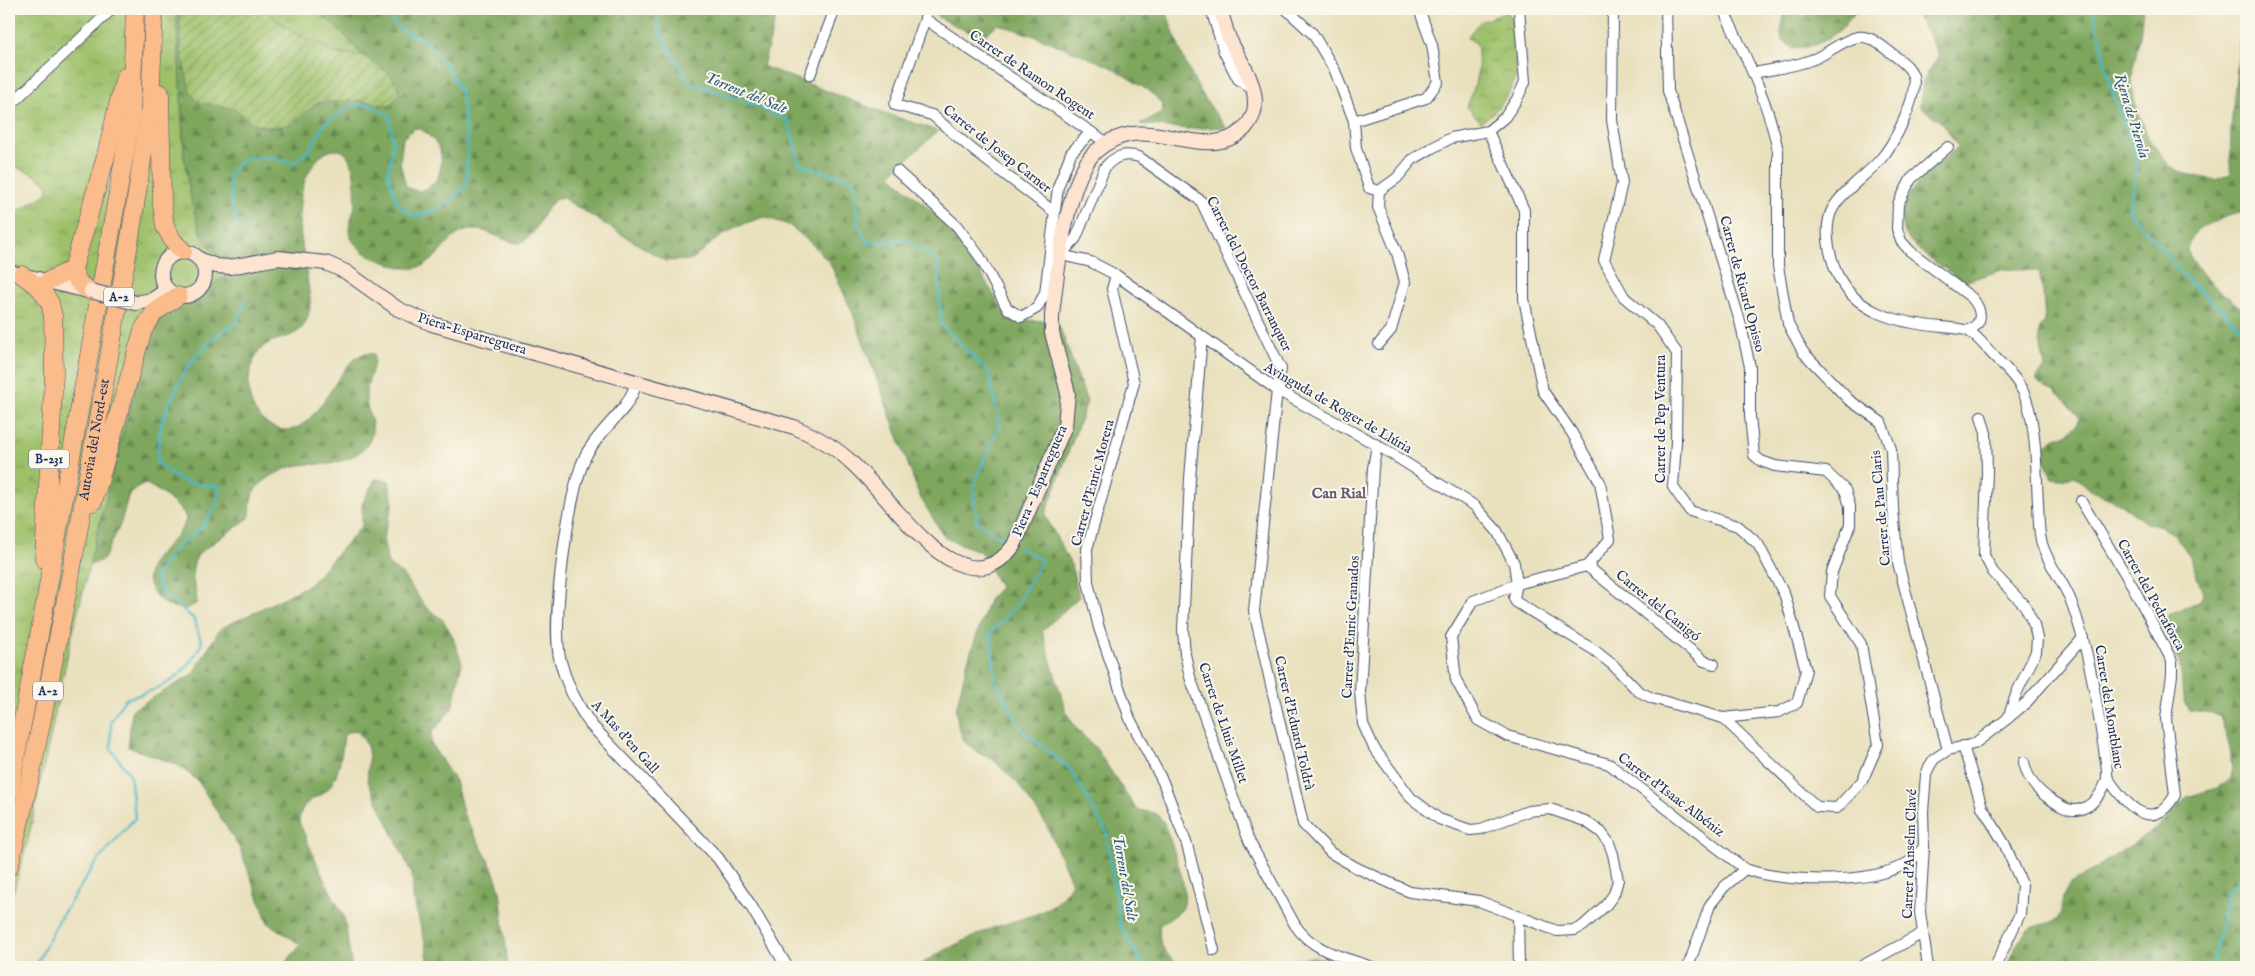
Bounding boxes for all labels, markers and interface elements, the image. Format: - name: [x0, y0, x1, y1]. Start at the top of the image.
- street label: Carrer de Ramon Rogent: [966, 26, 1098, 124]
- water label: Torrent del Salt: [702, 68, 791, 119]
- water label: Riera de Pierola: [2110, 71, 2154, 161]
- street label: Carrer de Josep Carner: [939, 101, 1055, 197]
- street label: Carrer del Doctor Barranquer: [1202, 193, 1296, 355]
- street label: Carrer de Ricard Opisso: [1715, 214, 1769, 354]
- road number: A-2: [104, 288, 134, 306]
- street label: Piera-Esparreguera: [415, 309, 530, 359]
- street label: Carrer de Pep Ventura: [1652, 354, 1670, 483]
- street label: Avinguda de Roger de Llúria: [1260, 358, 1416, 458]
- street label: Autovia del Nord-est: [75, 377, 114, 503]
- street label: Carrer d'Enric Morera: [1067, 417, 1119, 548]
- street label: Piera - Esparreguera: [1008, 422, 1072, 539]
- road number: B-231: [29, 449, 69, 468]
- street label: Carrer de Pau Claris: [1867, 449, 1895, 567]
- district label: Can Rial: [1312, 484, 1367, 503]
- street label: Carrer del Pedraforca: [2113, 536, 2189, 655]
- street label: Carrer d'Enric Granados: [1338, 555, 1364, 699]
- street label: Carrer del Canigó: [1612, 566, 1704, 646]
- street label: Carrer del Montblanc: [2090, 644, 2128, 770]
- street label: Carrer d'Eduard Toldrà: [1270, 654, 1318, 793]
- street label: Carrer de Lluis Millet: [1194, 660, 1252, 786]
- road number: A-2: [33, 681, 63, 700]
- street label: A Mas d'en Gall: [587, 696, 663, 778]
- street label: Carrer d'Isaac Albéniz: [1614, 749, 1728, 841]
- street label: Carrer d'Anselm Clavé: [1899, 788, 1921, 919]
- water label: Torrent del Salt: [1108, 833, 1142, 924]

